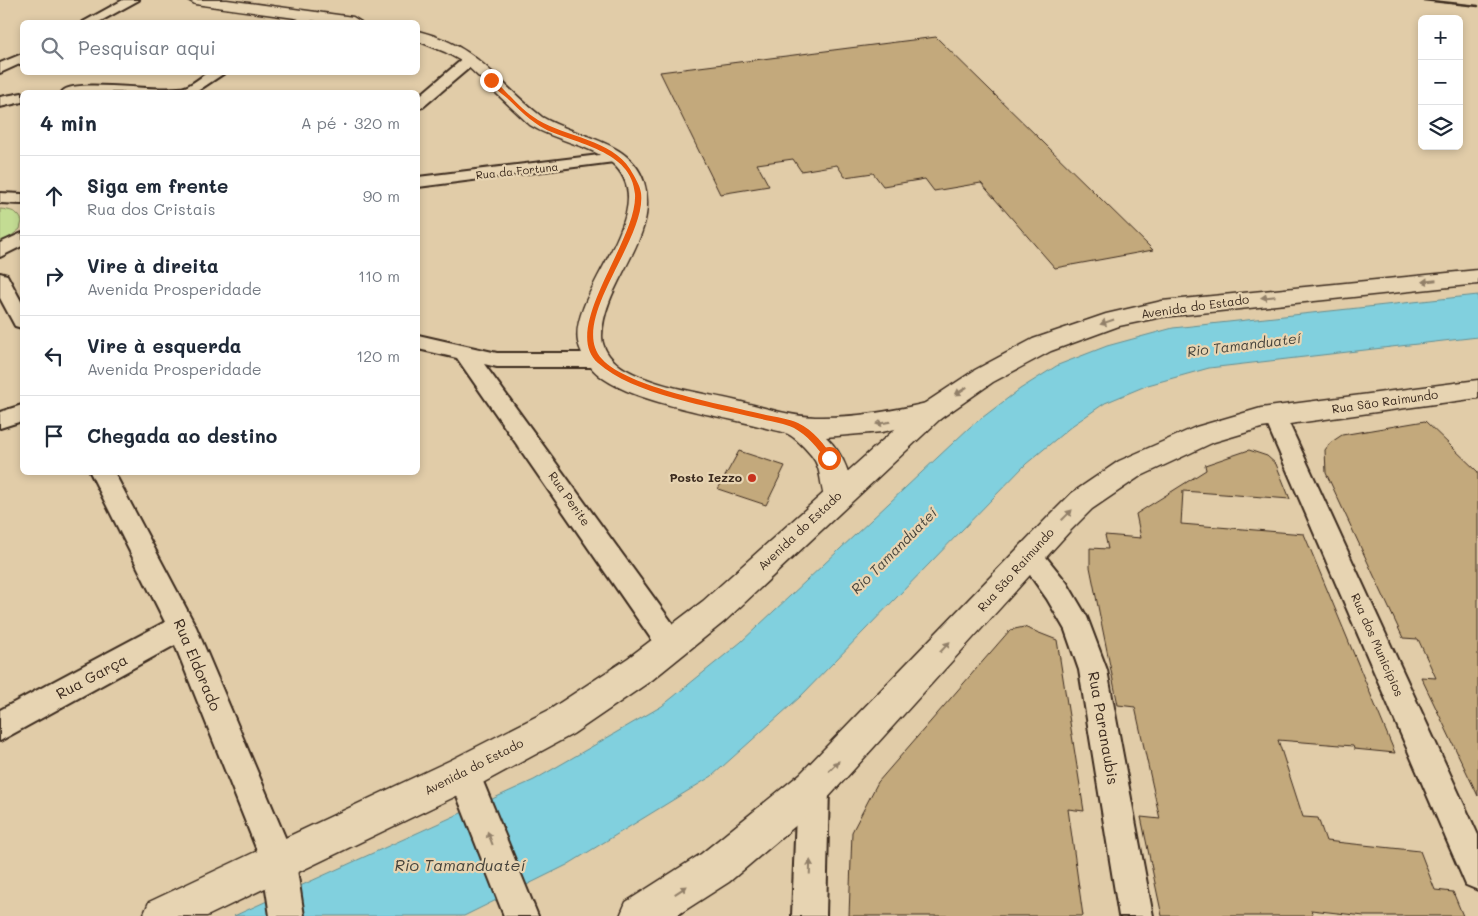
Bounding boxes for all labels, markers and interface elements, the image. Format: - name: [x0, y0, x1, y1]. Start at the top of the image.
- map controls: [1418, 15, 1463, 150]
- button: +: [1418, 15, 1463, 60]
- search box: [20, 20, 420, 75]
- icon: search: [38, 34, 66, 62]
- text: Pesquisar aqui: [78, 35, 216, 60]
- button: −: [1418, 60, 1463, 105]
- route end: [480, 69, 503, 92]
- button: layers: [1418, 105, 1463, 150]
- text: 4 min: [40, 109, 97, 136]
- text: A pé · 320 m: [301, 112, 400, 133]
- street label: Rua da Fortuna: [475, 159, 559, 182]
- text: Siga em frente: [87, 173, 228, 198]
- icon: ahead: [40, 182, 68, 210]
- text: 90 m: [363, 185, 400, 206]
- text: Rua dos Cristais: [87, 198, 215, 219]
- text: Vire à direita: [87, 253, 219, 278]
- icon: right: [40, 262, 68, 290]
- text: 110 m: [358, 265, 400, 286]
- one-way arrow: [1421, 277, 1437, 285]
- text: Avenida Prosperidade: [87, 278, 262, 299]
- street label: Avenida do Estado: [1140, 291, 1250, 322]
- one-way arrow: [1259, 293, 1275, 301]
- one-way arrow: [1100, 319, 1115, 326]
- water label: Rio Tamanduateí: [1186, 328, 1303, 361]
- text: Vire à esquerda: [87, 333, 242, 358]
- icon: left: [40, 342, 68, 370]
- text: 120 m: [356, 345, 400, 366]
- text: Avenida Prosperidade: [87, 358, 262, 379]
- street label: Rua São Raimundo: [1331, 386, 1439, 416]
- one-way arrow: [955, 387, 968, 396]
- one-way arrow: [875, 419, 891, 427]
- icon: arrive: [40, 422, 68, 450]
- text: Chegada ao destino: [87, 423, 277, 448]
- route start: [818, 447, 841, 470]
- street label: Rua Perite: [545, 468, 594, 529]
- place label: Posto Iezzo: [669, 469, 742, 485]
- marker: Posto Iezzo: [746, 472, 758, 484]
- street label: Avenida do Estado: [754, 487, 845, 573]
- water label: Rio Tamanduateí: [846, 503, 941, 598]
- one-way arrow: [1061, 509, 1073, 521]
- street label: Rua São Raimundo: [973, 524, 1057, 614]
- street label: Rua dos Municípios: [1348, 591, 1408, 699]
- street label: Rua Eldorado: [170, 616, 226, 714]
- one-way arrow: [939, 642, 951, 654]
- street label: Rua Garça: [52, 649, 131, 703]
- street label: Rua Paranaubis: [1084, 670, 1124, 786]
- street label: Avenida do Estado: [421, 734, 526, 798]
- one-way arrow: [828, 760, 840, 772]
- one-way arrow: [486, 830, 494, 845]
- water label: Rio Tamanduateí: [394, 854, 527, 875]
- one-way arrow: [807, 859, 815, 875]
- one-way arrow: [674, 885, 687, 894]

